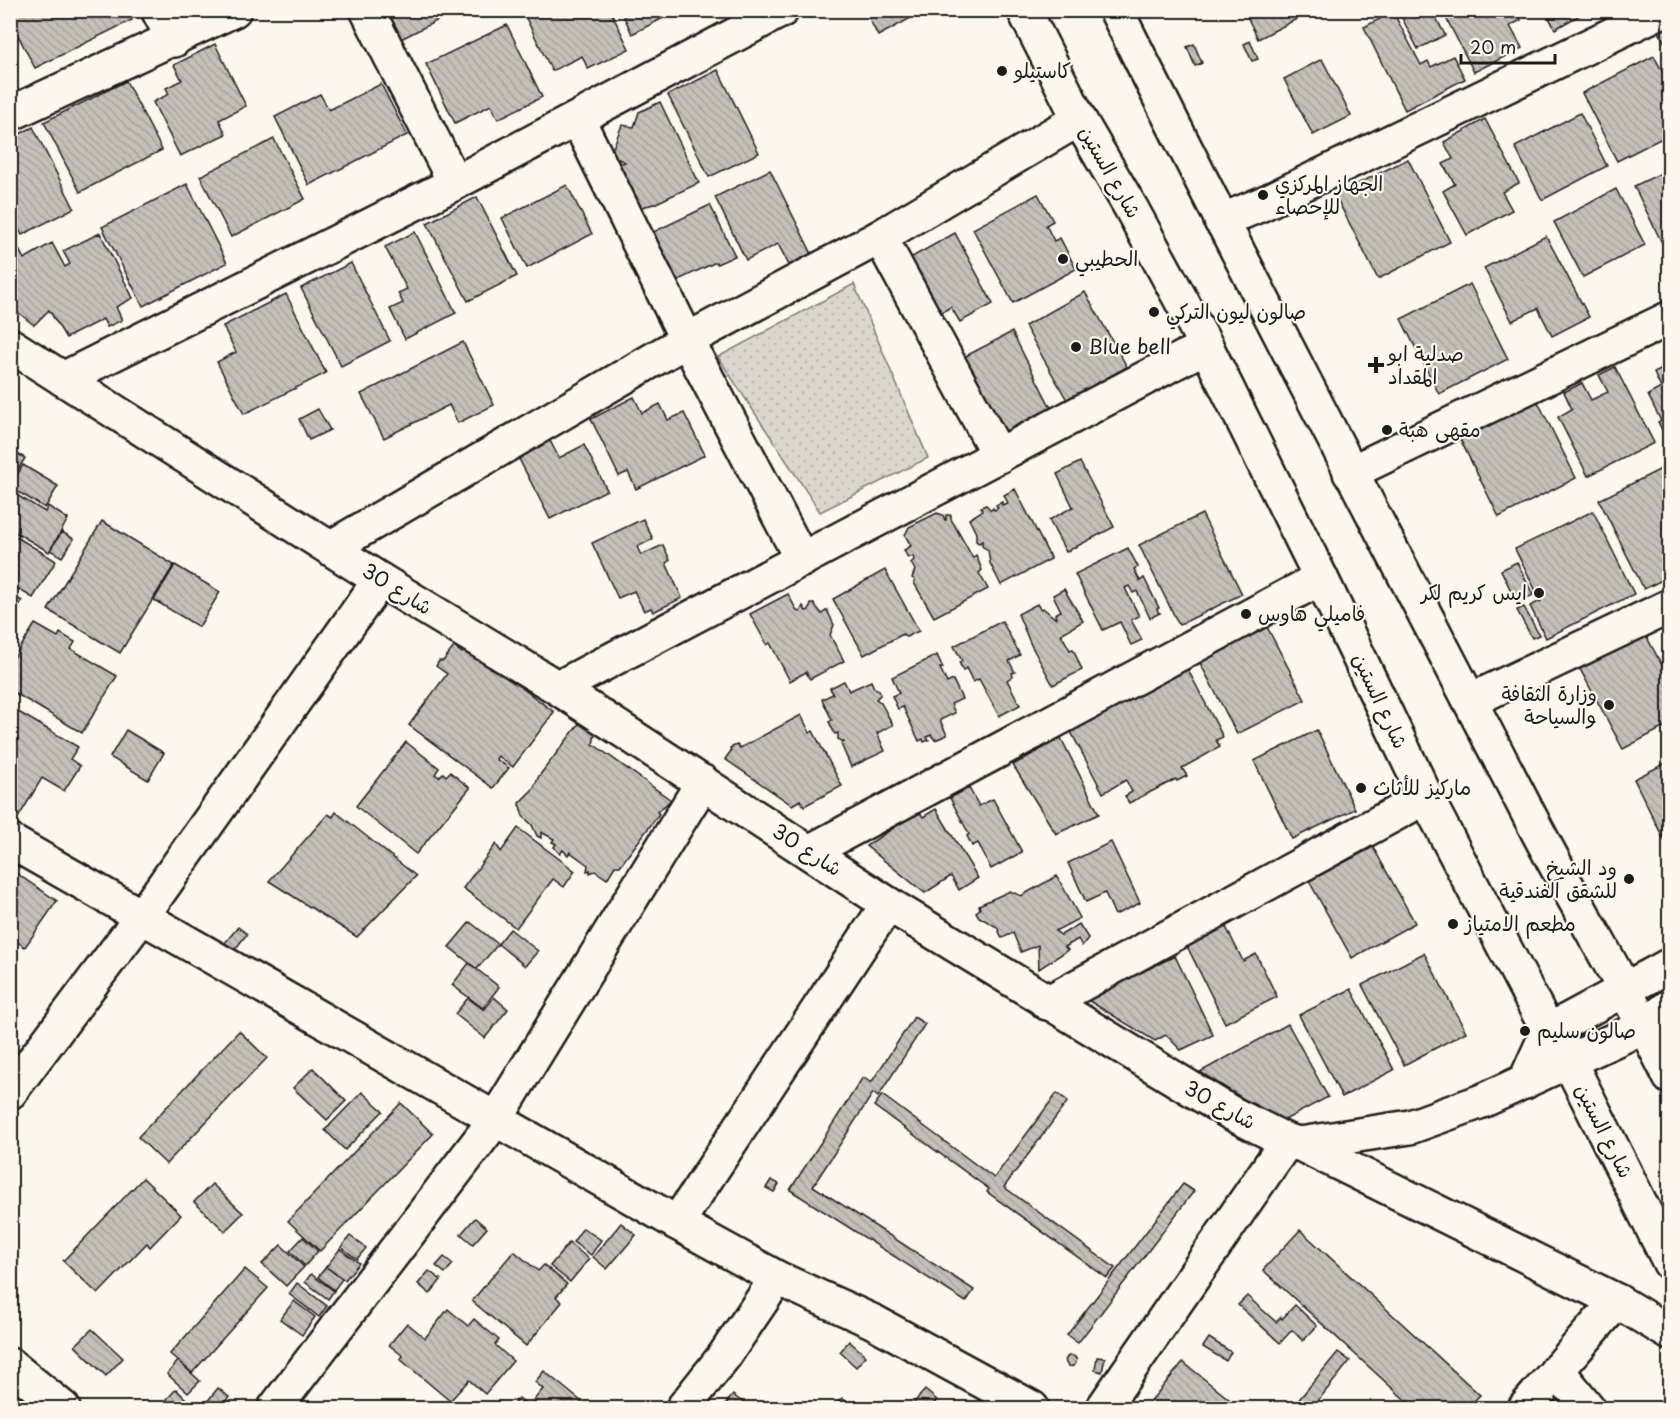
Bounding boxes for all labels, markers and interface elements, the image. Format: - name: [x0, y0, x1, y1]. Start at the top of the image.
- scale bar: [1461, 27, 1556, 65]
- text: 20 m: [1470, 33, 1516, 60]
- place label: كاستيلو: [1013, 55, 1071, 85]
- marker: كاستيلو: [995, 64, 1009, 78]
- street label: شارع الستين: [1072, 120, 1149, 223]
- place label: الجهاز المركزي للإحصاء: [1275, 168, 1383, 221]
- marker: الجهاز المركزي للإحصاء: [1256, 188, 1270, 202]
- place label: الحطيبي: [1075, 243, 1138, 277]
- marker: الحطيبي: [1056, 252, 1070, 266]
- place label: صالون ليون التركي: [1166, 296, 1306, 330]
- marker: صالون ليون التركي: [1147, 305, 1161, 319]
- place label: Blue bell: [1088, 331, 1171, 361]
- place label: صدلية ابو المقداد: [1386, 338, 1464, 391]
- marker: Blue bell: [1069, 340, 1083, 354]
- marker: صدلية ابو المقداد: [1369, 358, 1383, 372]
- place label: مقهى هبة: [1399, 414, 1481, 444]
- marker: مقهى هبة: [1380, 423, 1394, 437]
- street label: شارع 30: [357, 555, 438, 621]
- place label: ايس كريم لكر: [1419, 577, 1527, 608]
- marker: ايس كريم لكر: [1532, 586, 1546, 600]
- place label: فاميلي هاوس: [1258, 598, 1365, 632]
- marker: فاميلي هاوس: [1239, 607, 1253, 621]
- street label: شارع الستين: [1346, 648, 1416, 753]
- place label: وزارة الثقافة والسياحة: [1501, 678, 1597, 731]
- marker: وزارة الثقافة والسياحة: [1602, 698, 1616, 712]
- place label: ماركيز للأثاث: [1373, 772, 1471, 802]
- marker: ماركيز للأثاث: [1354, 781, 1368, 795]
- street label: شارع 30: [767, 815, 848, 883]
- place label: ود الشيخ للشقق الفندقية: [1499, 852, 1617, 905]
- marker: ود الشيخ للشقق الفندقية: [1622, 872, 1636, 886]
- place label: مطعم الامتياز: [1463, 908, 1576, 939]
- marker: مطعم الامتياز: [1446, 917, 1460, 931]
- place label: صالون سليم: [1537, 1015, 1636, 1046]
- marker: صالون سليم: [1518, 1024, 1532, 1038]
- street label: شارع 30: [1179, 1072, 1262, 1136]
- street label: شارع الستين: [1568, 1078, 1641, 1183]

